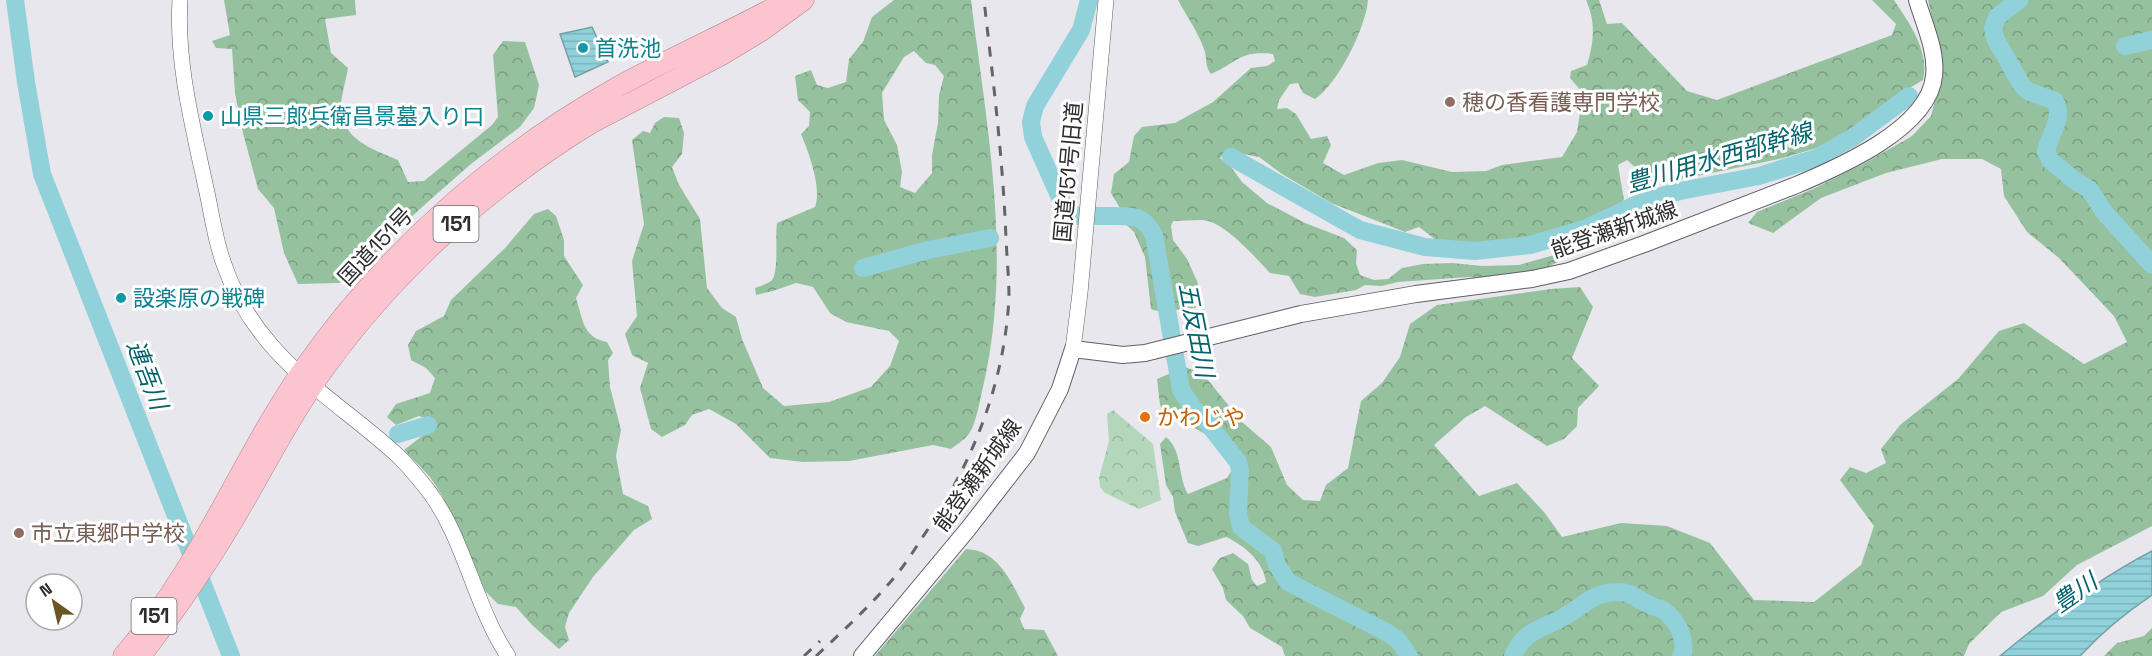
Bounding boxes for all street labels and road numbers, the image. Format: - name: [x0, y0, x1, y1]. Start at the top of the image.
- street label: 国道151号旧道: [1048, 100, 1088, 244]
- street label: 能登瀬新城線: [1547, 194, 1681, 264]
- street label: 国道151号: [332, 201, 418, 291]
- road number: 151: [434, 206, 478, 242]
- street label: 能登瀬新城線: [927, 413, 1027, 537]
- road number: 151: [132, 598, 176, 634]

